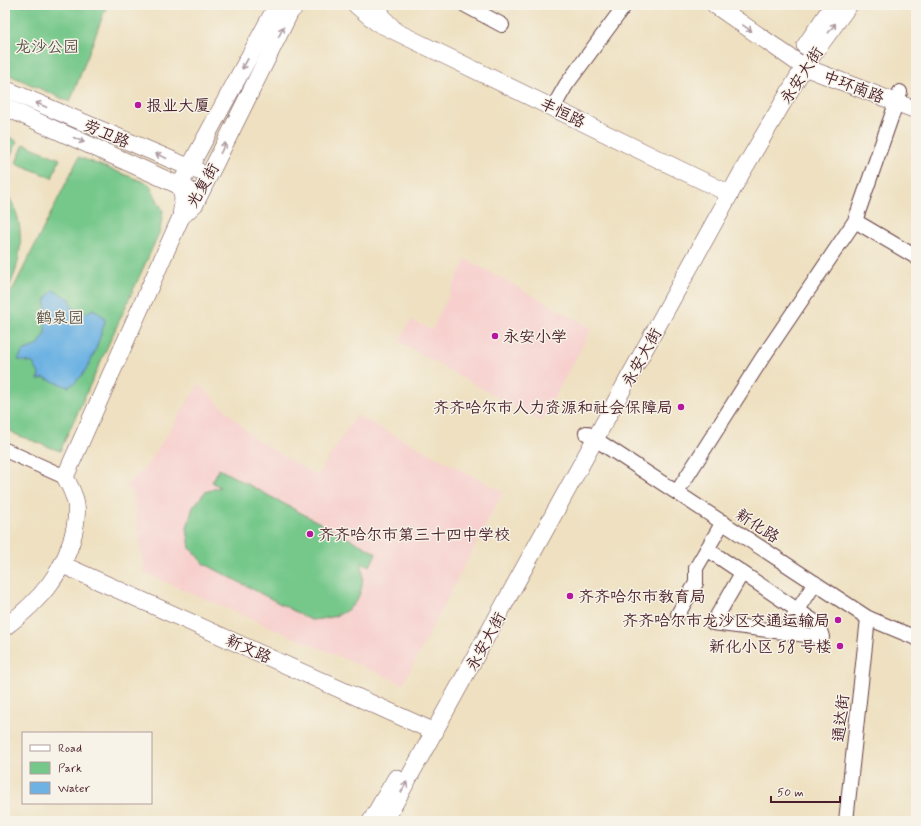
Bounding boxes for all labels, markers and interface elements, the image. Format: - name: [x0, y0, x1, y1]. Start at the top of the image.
- one-way arrow: [828, 22, 837, 33]
- one-way arrow: [742, 23, 753, 32]
- one-way arrow: [278, 26, 285, 38]
- park label: 龙沙公园: [15, 37, 79, 58]
- street label: 永安大街: [776, 43, 828, 108]
- one-way arrow: [241, 58, 248, 70]
- street label: 中环南路: [820, 66, 887, 109]
- street label: 丰恒路: [536, 93, 589, 133]
- place label: 报业大厦: [146, 96, 210, 117]
- marker: 报业大厦: [133, 100, 143, 110]
- one-way arrow: [35, 101, 47, 108]
- street label: 劳卫路: [80, 115, 133, 153]
- one-way arrow: [73, 137, 85, 144]
- one-way arrow: [220, 143, 227, 155]
- one-way arrow: [155, 151, 167, 159]
- street label: 光复街: [182, 160, 224, 212]
- park label: 鹤泉园: [36, 308, 84, 329]
- street label: 永安大街: [618, 325, 667, 391]
- place label: 永安小学: [503, 327, 567, 348]
- marker: 永安小学: [490, 331, 500, 341]
- place label: 齐齐哈尔市人力资源和社会保障局: [433, 398, 673, 419]
- marker: 齐齐哈尔市人力资源和社会保障局: [676, 402, 686, 412]
- street label: 新化路: [731, 504, 783, 548]
- place label: 齐齐哈尔市第三十四中学校: [318, 525, 510, 546]
- marker: 齐齐哈尔市第三十四中学校: [305, 529, 315, 539]
- place label: 齐齐哈尔市教育局: [578, 587, 706, 608]
- marker: 齐齐哈尔市教育局: [565, 591, 575, 601]
- street label: 永安大街: [462, 609, 511, 675]
- place label: 齐齐哈尔市龙沙区交通运输局: [622, 611, 830, 632]
- marker: 齐齐哈尔市龙沙区交通运输局: [833, 615, 843, 625]
- street label: 新文路: [222, 630, 275, 669]
- place label: 新化小区 58 号楼: [709, 637, 832, 658]
- marker: 新化小区 58 号楼: [835, 641, 845, 651]
- street label: 通达街: [829, 693, 854, 743]
- legend: [22, 732, 152, 804]
- text: Road: [58, 741, 82, 757]
- text: Park: [58, 761, 82, 777]
- scale bar: [771, 778, 840, 804]
- text: Water: [58, 781, 90, 797]
- one-way arrow: [401, 781, 409, 793]
- text: 50 m: [777, 785, 804, 801]

